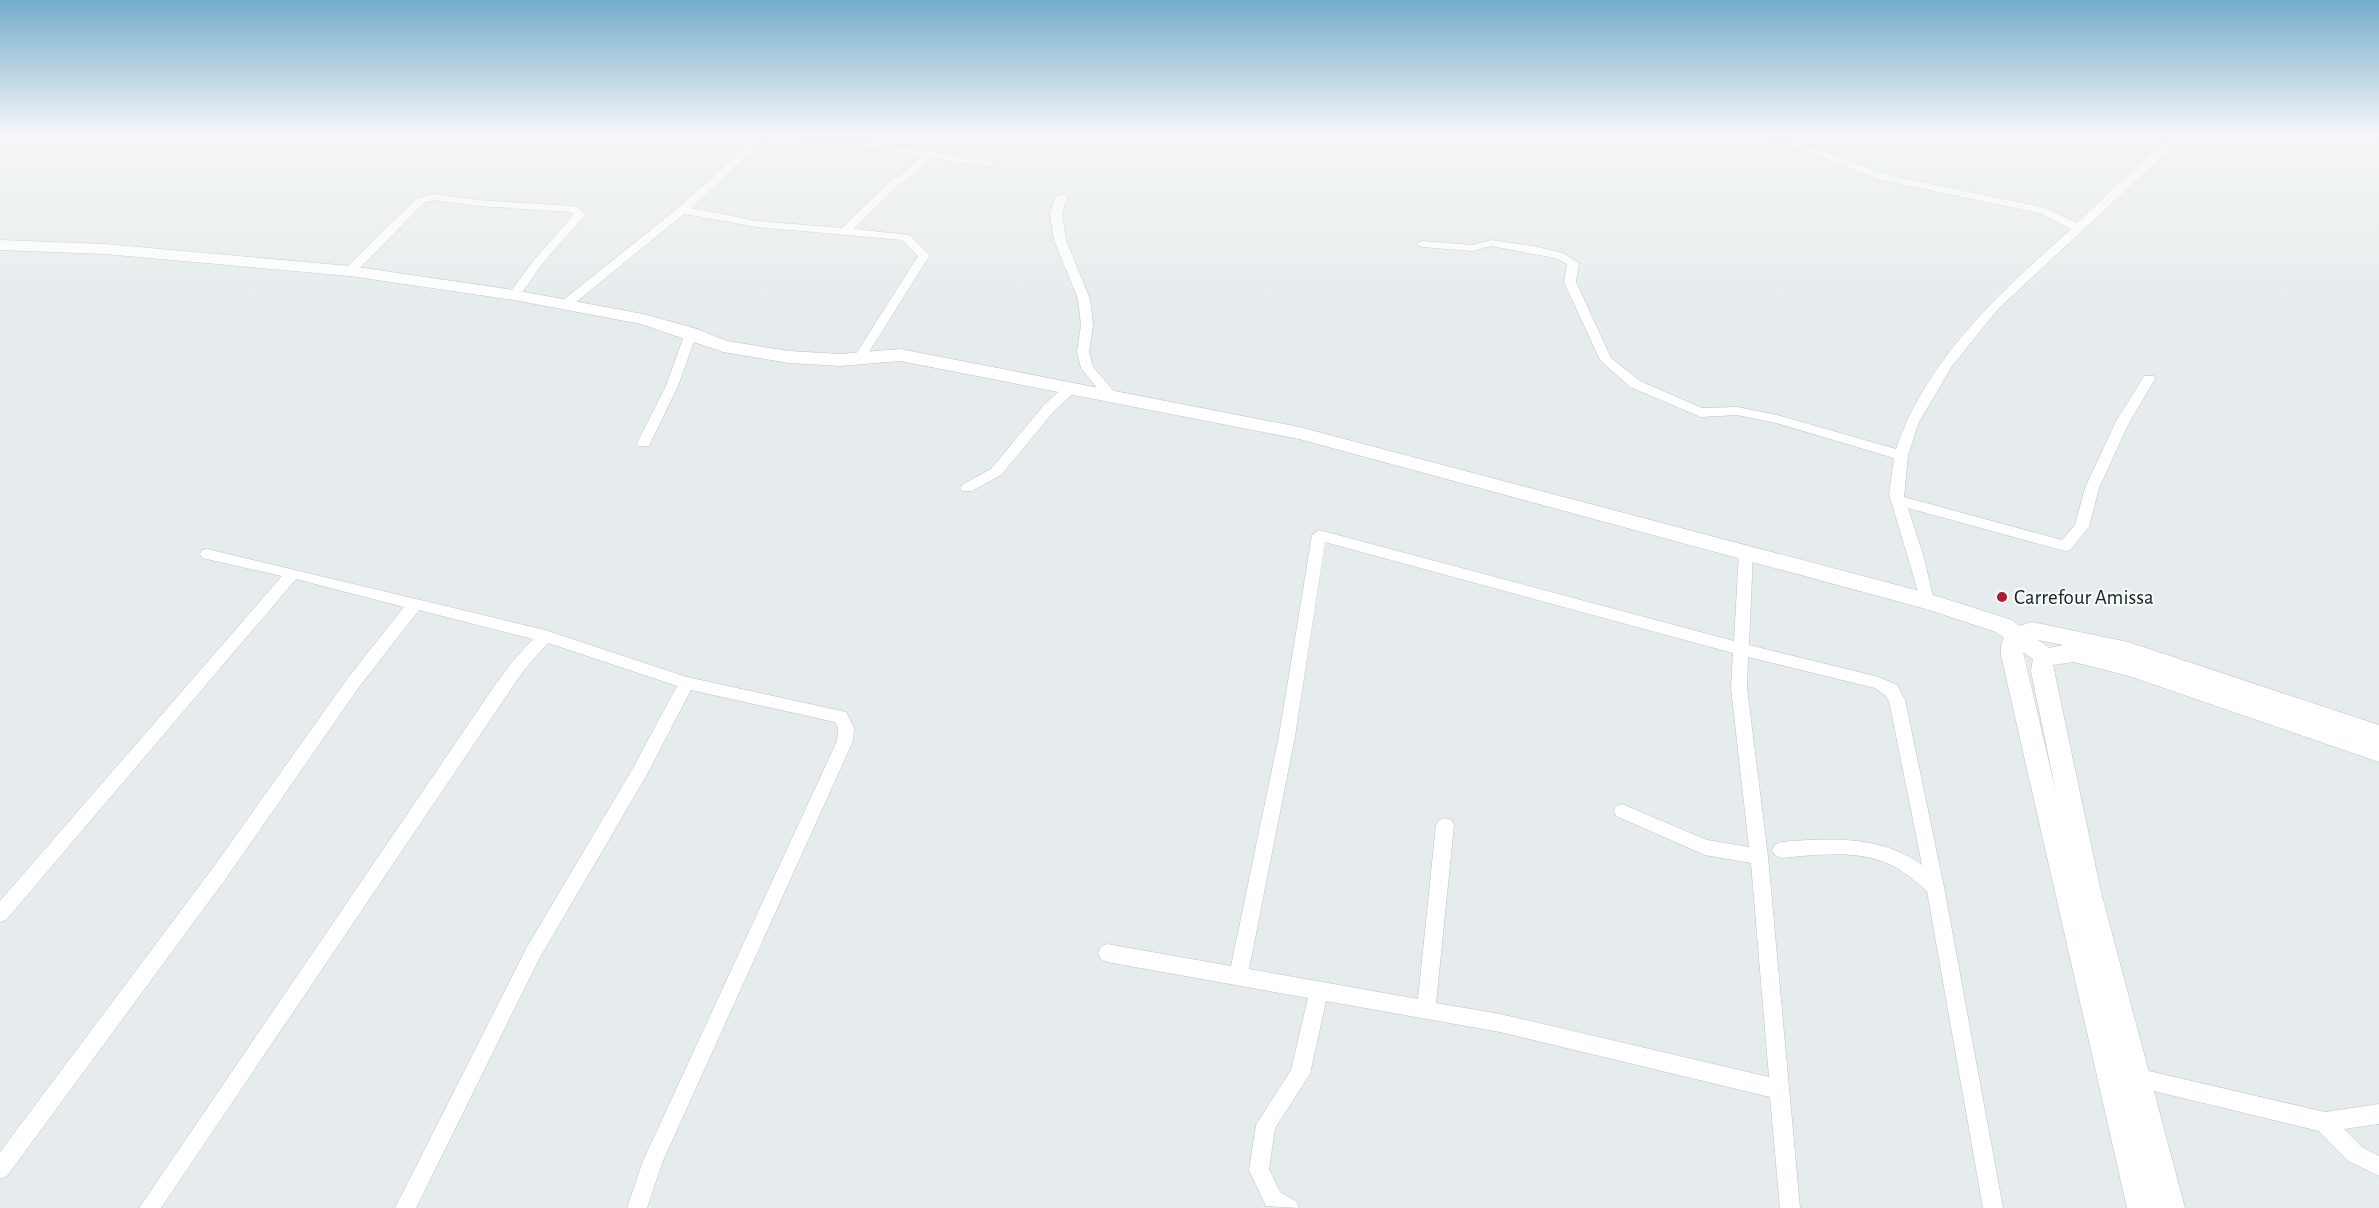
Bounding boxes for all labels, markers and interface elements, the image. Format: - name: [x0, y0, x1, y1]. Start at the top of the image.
- place label: Carrefour Amissa: [2014, 587, 2154, 608]
- marker: Carrefour Amissa: [1995, 590, 2009, 604]

